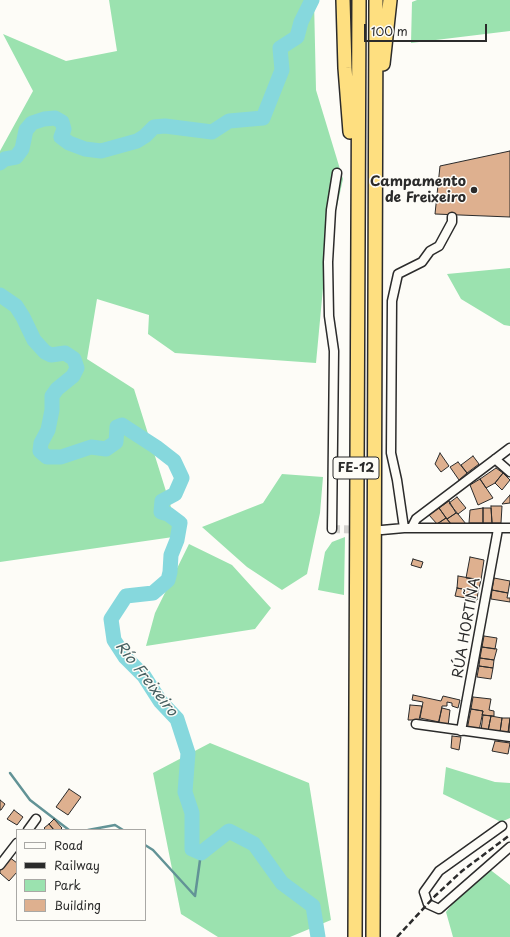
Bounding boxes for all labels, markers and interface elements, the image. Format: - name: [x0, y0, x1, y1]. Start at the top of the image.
- scale bar: [366, 16, 489, 42]
- text: 100 m: [371, 22, 408, 40]
- place label: Campamento de Freixeiro: [370, 174, 466, 206]
- marker: Campamento de Freixeiro: [469, 185, 479, 195]
- road number: FE-12: [333, 457, 379, 479]
- street label: RÚA HORTIÑA: [450, 576, 484, 680]
- water label: Río Freixeiro: [111, 638, 181, 720]
- legend: [16, 829, 146, 921]
- text: Road: [54, 836, 83, 854]
- text: Railway: [54, 856, 100, 874]
- text: Park: [54, 876, 81, 894]
- text: Building: [54, 896, 101, 914]

